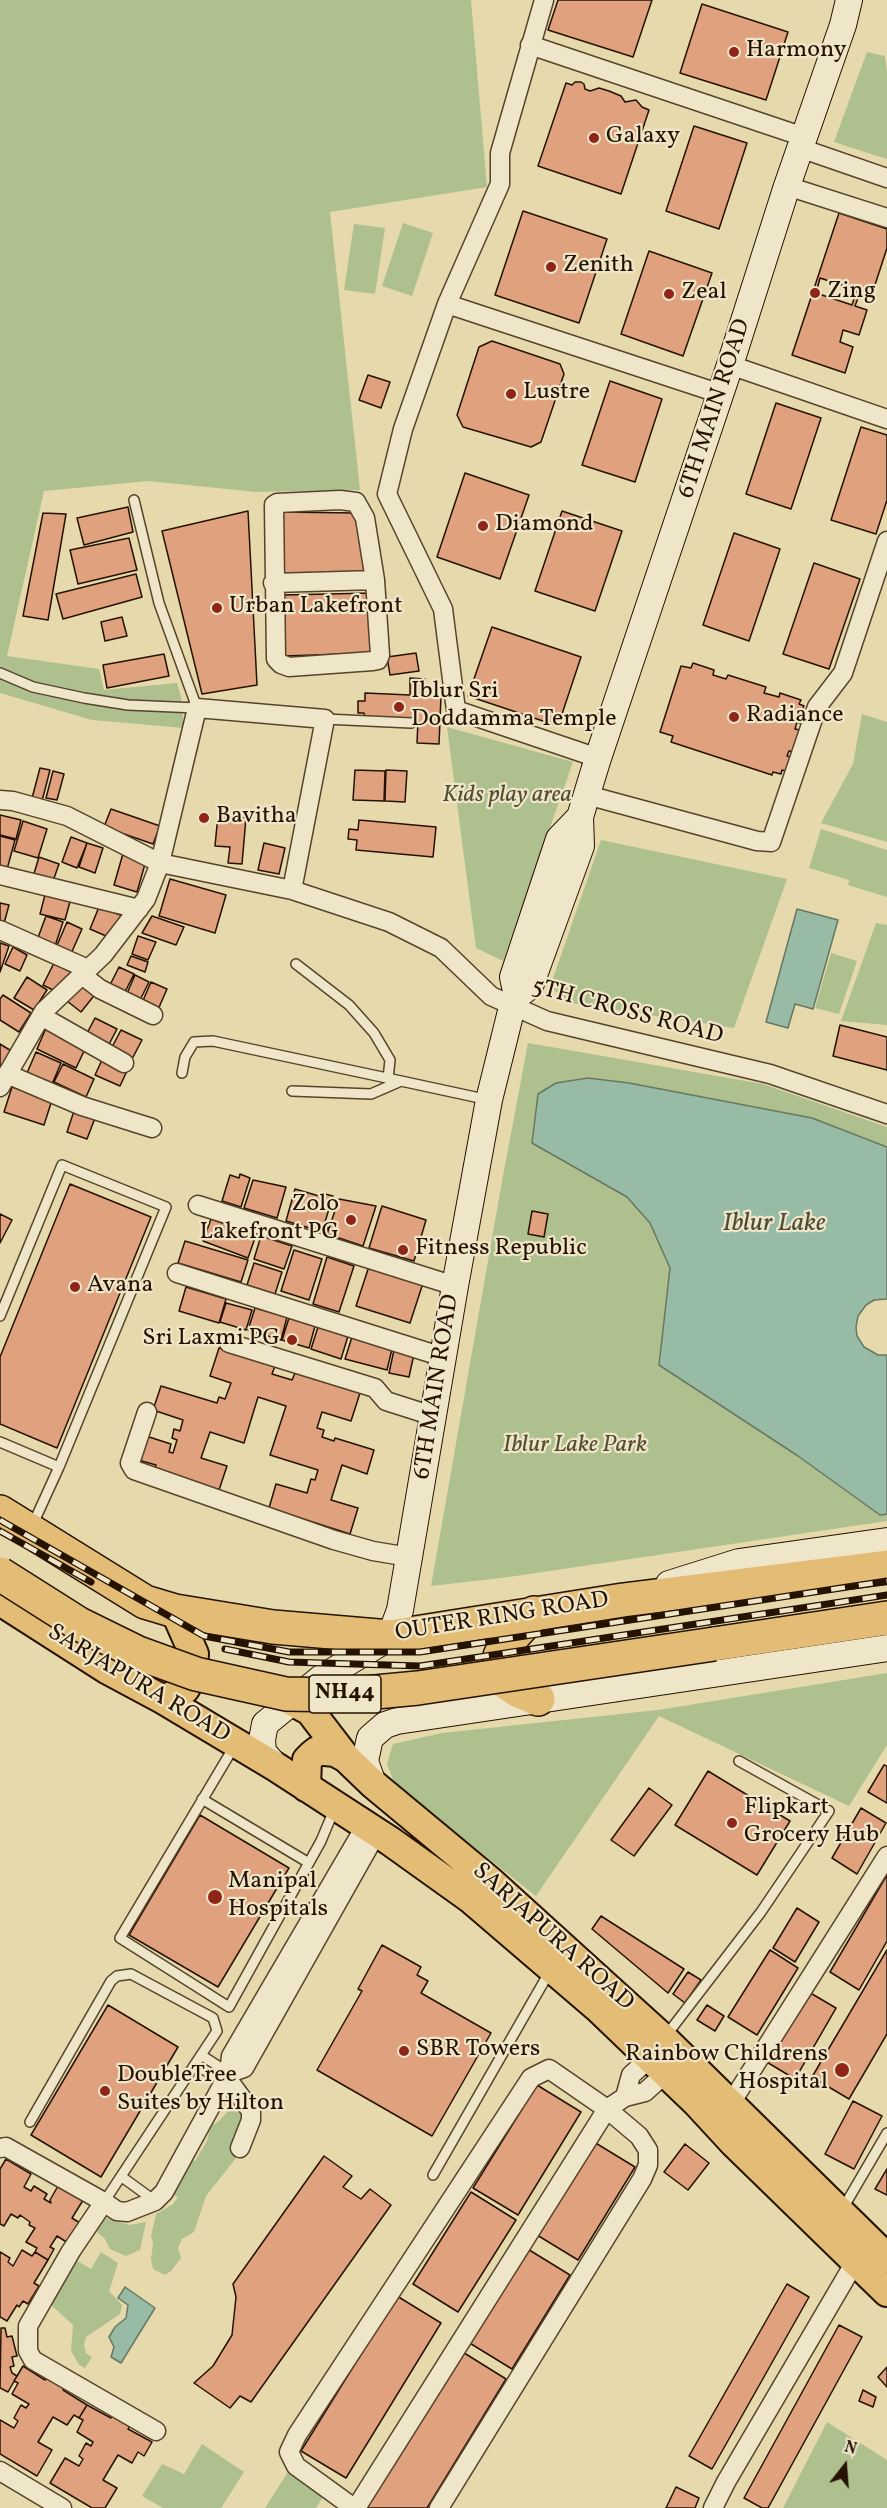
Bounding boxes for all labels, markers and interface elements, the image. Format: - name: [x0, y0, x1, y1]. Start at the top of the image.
- place label: Harmony: [746, 38, 846, 66]
- marker: Harmony: [727, 45, 741, 59]
- place label: Galaxy: [606, 124, 680, 152]
- marker: Galaxy: [587, 131, 601, 145]
- place label: Zenith: [563, 253, 634, 281]
- marker: Zenith: [544, 260, 558, 274]
- place label: Zing: [827, 279, 876, 307]
- place label: Zeal: [681, 280, 727, 308]
- marker: Zing: [808, 286, 822, 300]
- marker: Zeal: [662, 287, 676, 301]
- street label: 6TH MAIN ROAD: [673, 316, 759, 502]
- place label: Lustre: [523, 380, 590, 408]
- marker: Lustre: [504, 387, 518, 401]
- place label: Diamond: [495, 512, 594, 540]
- marker: Diamond: [476, 519, 490, 533]
- place label: Urban Lakefront: [229, 594, 403, 622]
- marker: Urban Lakefront: [210, 601, 224, 615]
- place label: Iblur Sri Doddamma Temple: [411, 679, 617, 735]
- marker: Iblur Sri Doddamma Temple: [392, 700, 406, 714]
- place label: Radiance: [746, 703, 844, 731]
- marker: Radiance: [727, 710, 741, 724]
- park label: Kids play area: [442, 783, 572, 811]
- place label: Bavitha: [216, 804, 297, 832]
- marker: Bavitha: [197, 811, 211, 825]
- street label: 5TH CROSS ROAD: [528, 974, 726, 1052]
- place label: Zolo Lakefront PG: [199, 1192, 339, 1248]
- water label: Iblur Lake: [723, 1209, 825, 1241]
- marker: Zolo Lakefront PG: [344, 1213, 358, 1227]
- place label: Fitness Republic: [415, 1236, 587, 1264]
- marker: Fitness Republic: [396, 1243, 410, 1257]
- place label: Avana: [87, 1273, 153, 1301]
- marker: Avana: [68, 1280, 82, 1294]
- street label: 6TH MAIN ROAD: [409, 1293, 467, 1481]
- place label: Sri Laxmi PG: [142, 1326, 280, 1354]
- marker: Sri Laxmi PG: [285, 1333, 299, 1347]
- park label: Iblur Lake Park: [503, 1433, 647, 1461]
- street label: OUTER RING ROAD: [393, 1587, 611, 1649]
- street label: SARJAPURA ROAD: [42, 1619, 234, 1751]
- road number: NH44: [309, 1675, 381, 1713]
- place label: Flipkart Grocery Hub: [744, 1795, 879, 1851]
- marker: Flipkart Grocery Hub: [725, 1816, 739, 1830]
- street label: SARJAPURA ROAD: [465, 1858, 639, 2018]
- place label: Manipal Hospitals: [228, 1869, 328, 1925]
- marker: Manipal Hospitals: [206, 1888, 224, 1906]
- place label: SBR Towers: [416, 2037, 540, 2065]
- place label: Rainbow Childrens Hospital: [625, 2042, 828, 2098]
- marker: SBR Towers: [397, 2044, 411, 2058]
- marker: Rainbow Childrens Hospital: [833, 2061, 851, 2079]
- place label: DoubleTree Suites by Hilton: [117, 2063, 284, 2119]
- marker: DoubleTree Suites by Hilton: [98, 2084, 112, 2098]
- north arrow: [815, 2436, 875, 2496]
- text: N: [841, 2437, 859, 2461]

